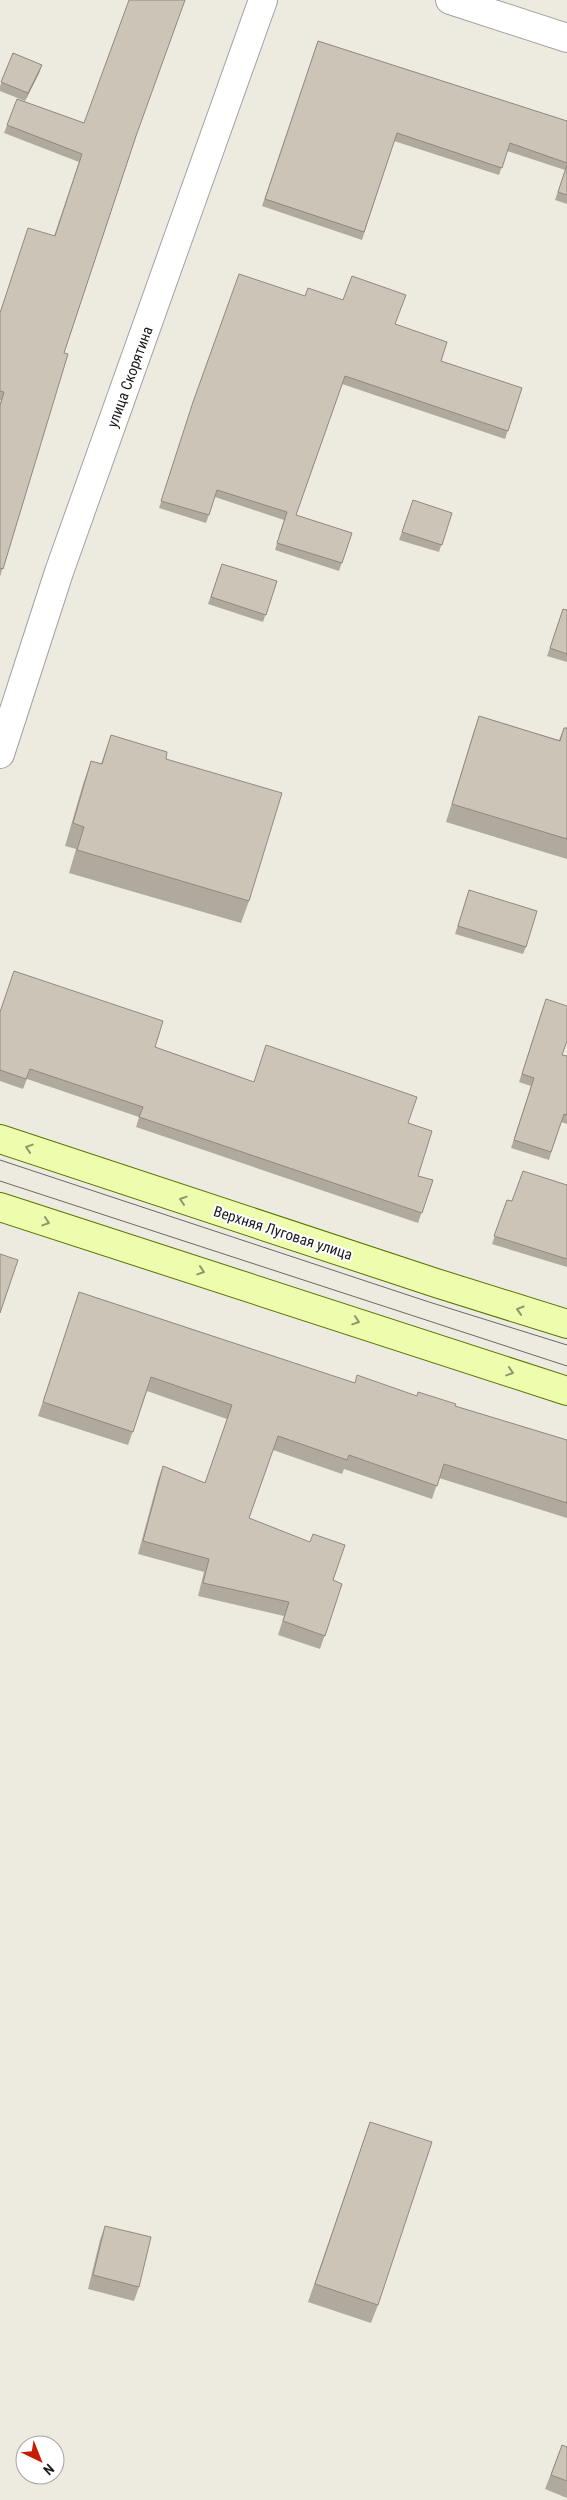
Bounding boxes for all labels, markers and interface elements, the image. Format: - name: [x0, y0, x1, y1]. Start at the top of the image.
- street label: улица Скорятина: [103, 324, 157, 430]
- one-way arrow: [25, 1144, 34, 1154]
- one-way arrow: [179, 1195, 188, 1205]
- street label: Верхняя Луговая улица: [211, 1202, 355, 1264]
- one-way arrow: [42, 1216, 50, 1226]
- one-way arrow: [197, 1266, 205, 1276]
- one-way arrow: [517, 1306, 525, 1316]
- one-way arrow: [351, 1315, 360, 1325]
- one-way arrow: [506, 1366, 514, 1376]
- north arrow: [15, 2435, 65, 2485]
- text: N: [40, 2461, 57, 2478]

